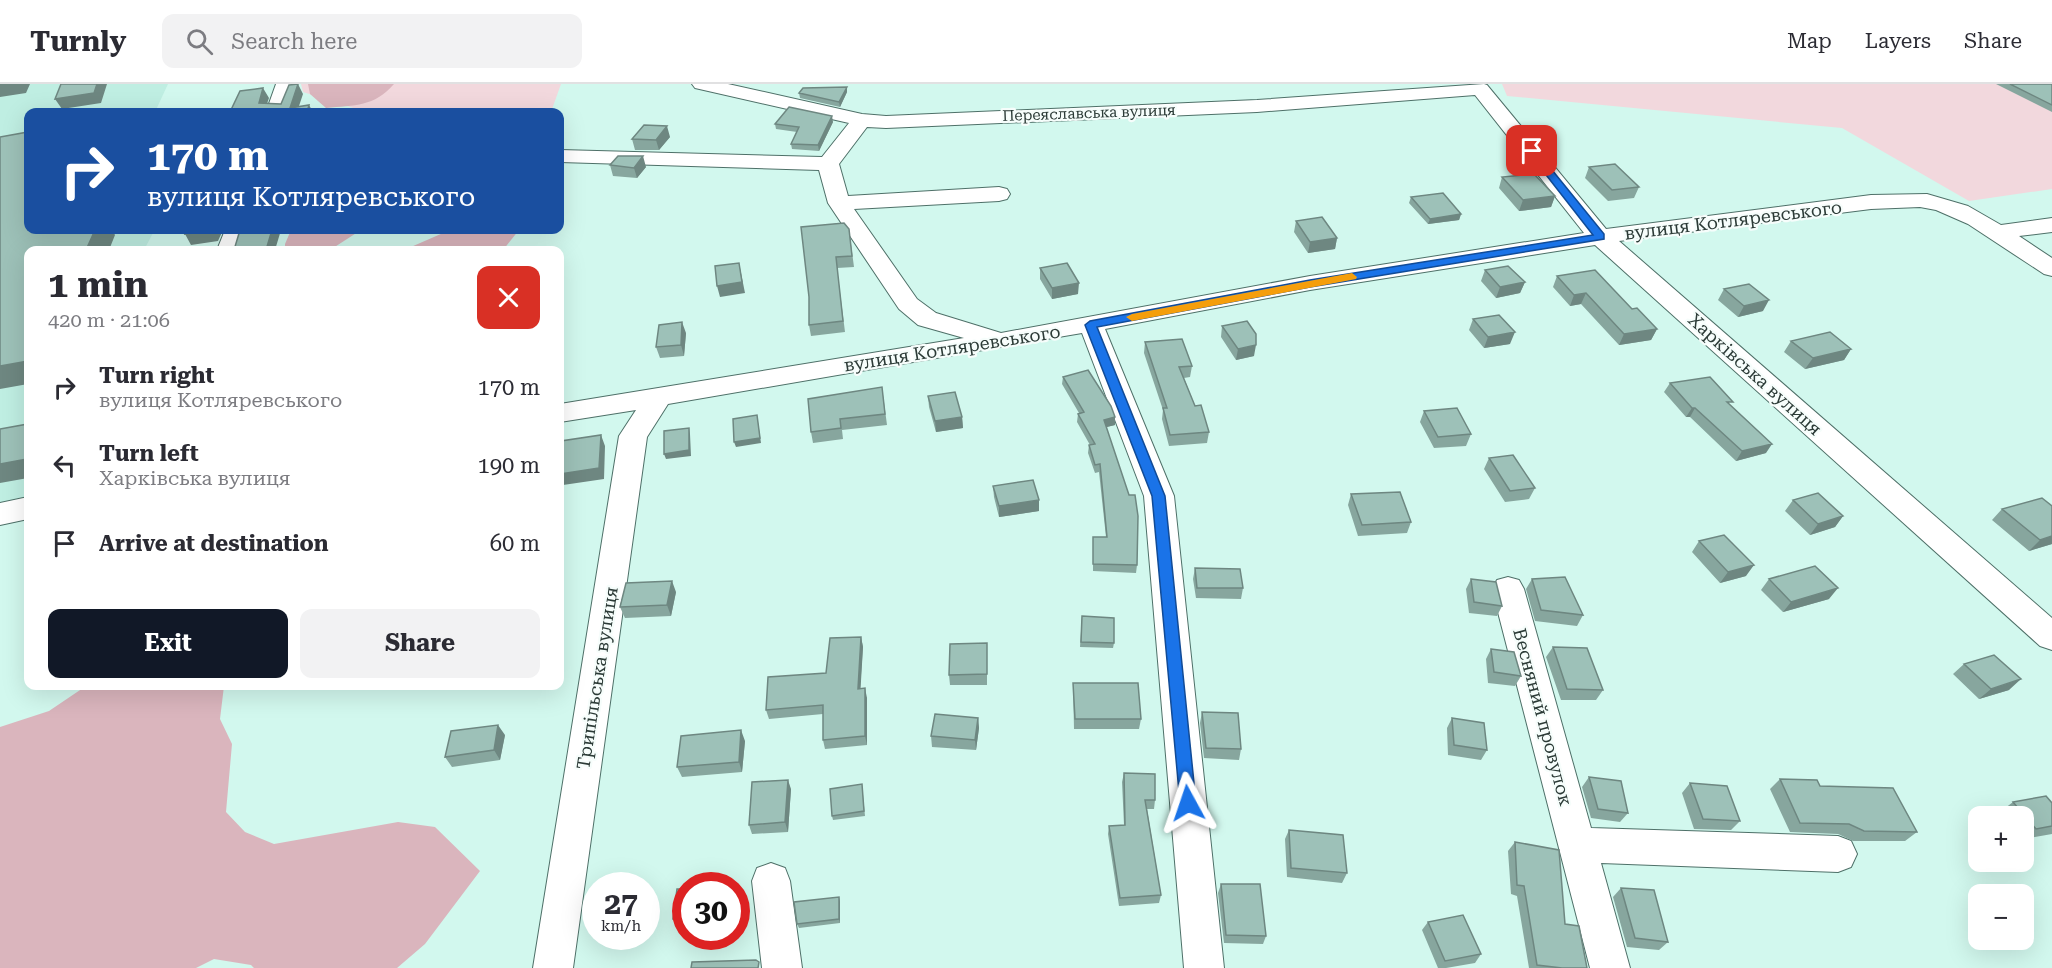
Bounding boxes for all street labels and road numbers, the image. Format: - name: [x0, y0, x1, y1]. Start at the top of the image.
- street label: Переяславська вулиця: [1002, 101, 1176, 125]
- street label: вулиця Котляревського: [1623, 196, 1843, 244]
- street label: Харківська вулиця: [1684, 309, 1826, 439]
- street label: вулиця Котляревського: [842, 321, 1062, 375]
- street label: Трипільська вулиця: [572, 585, 622, 771]
- street label: Весняний провулок: [1509, 626, 1577, 808]

